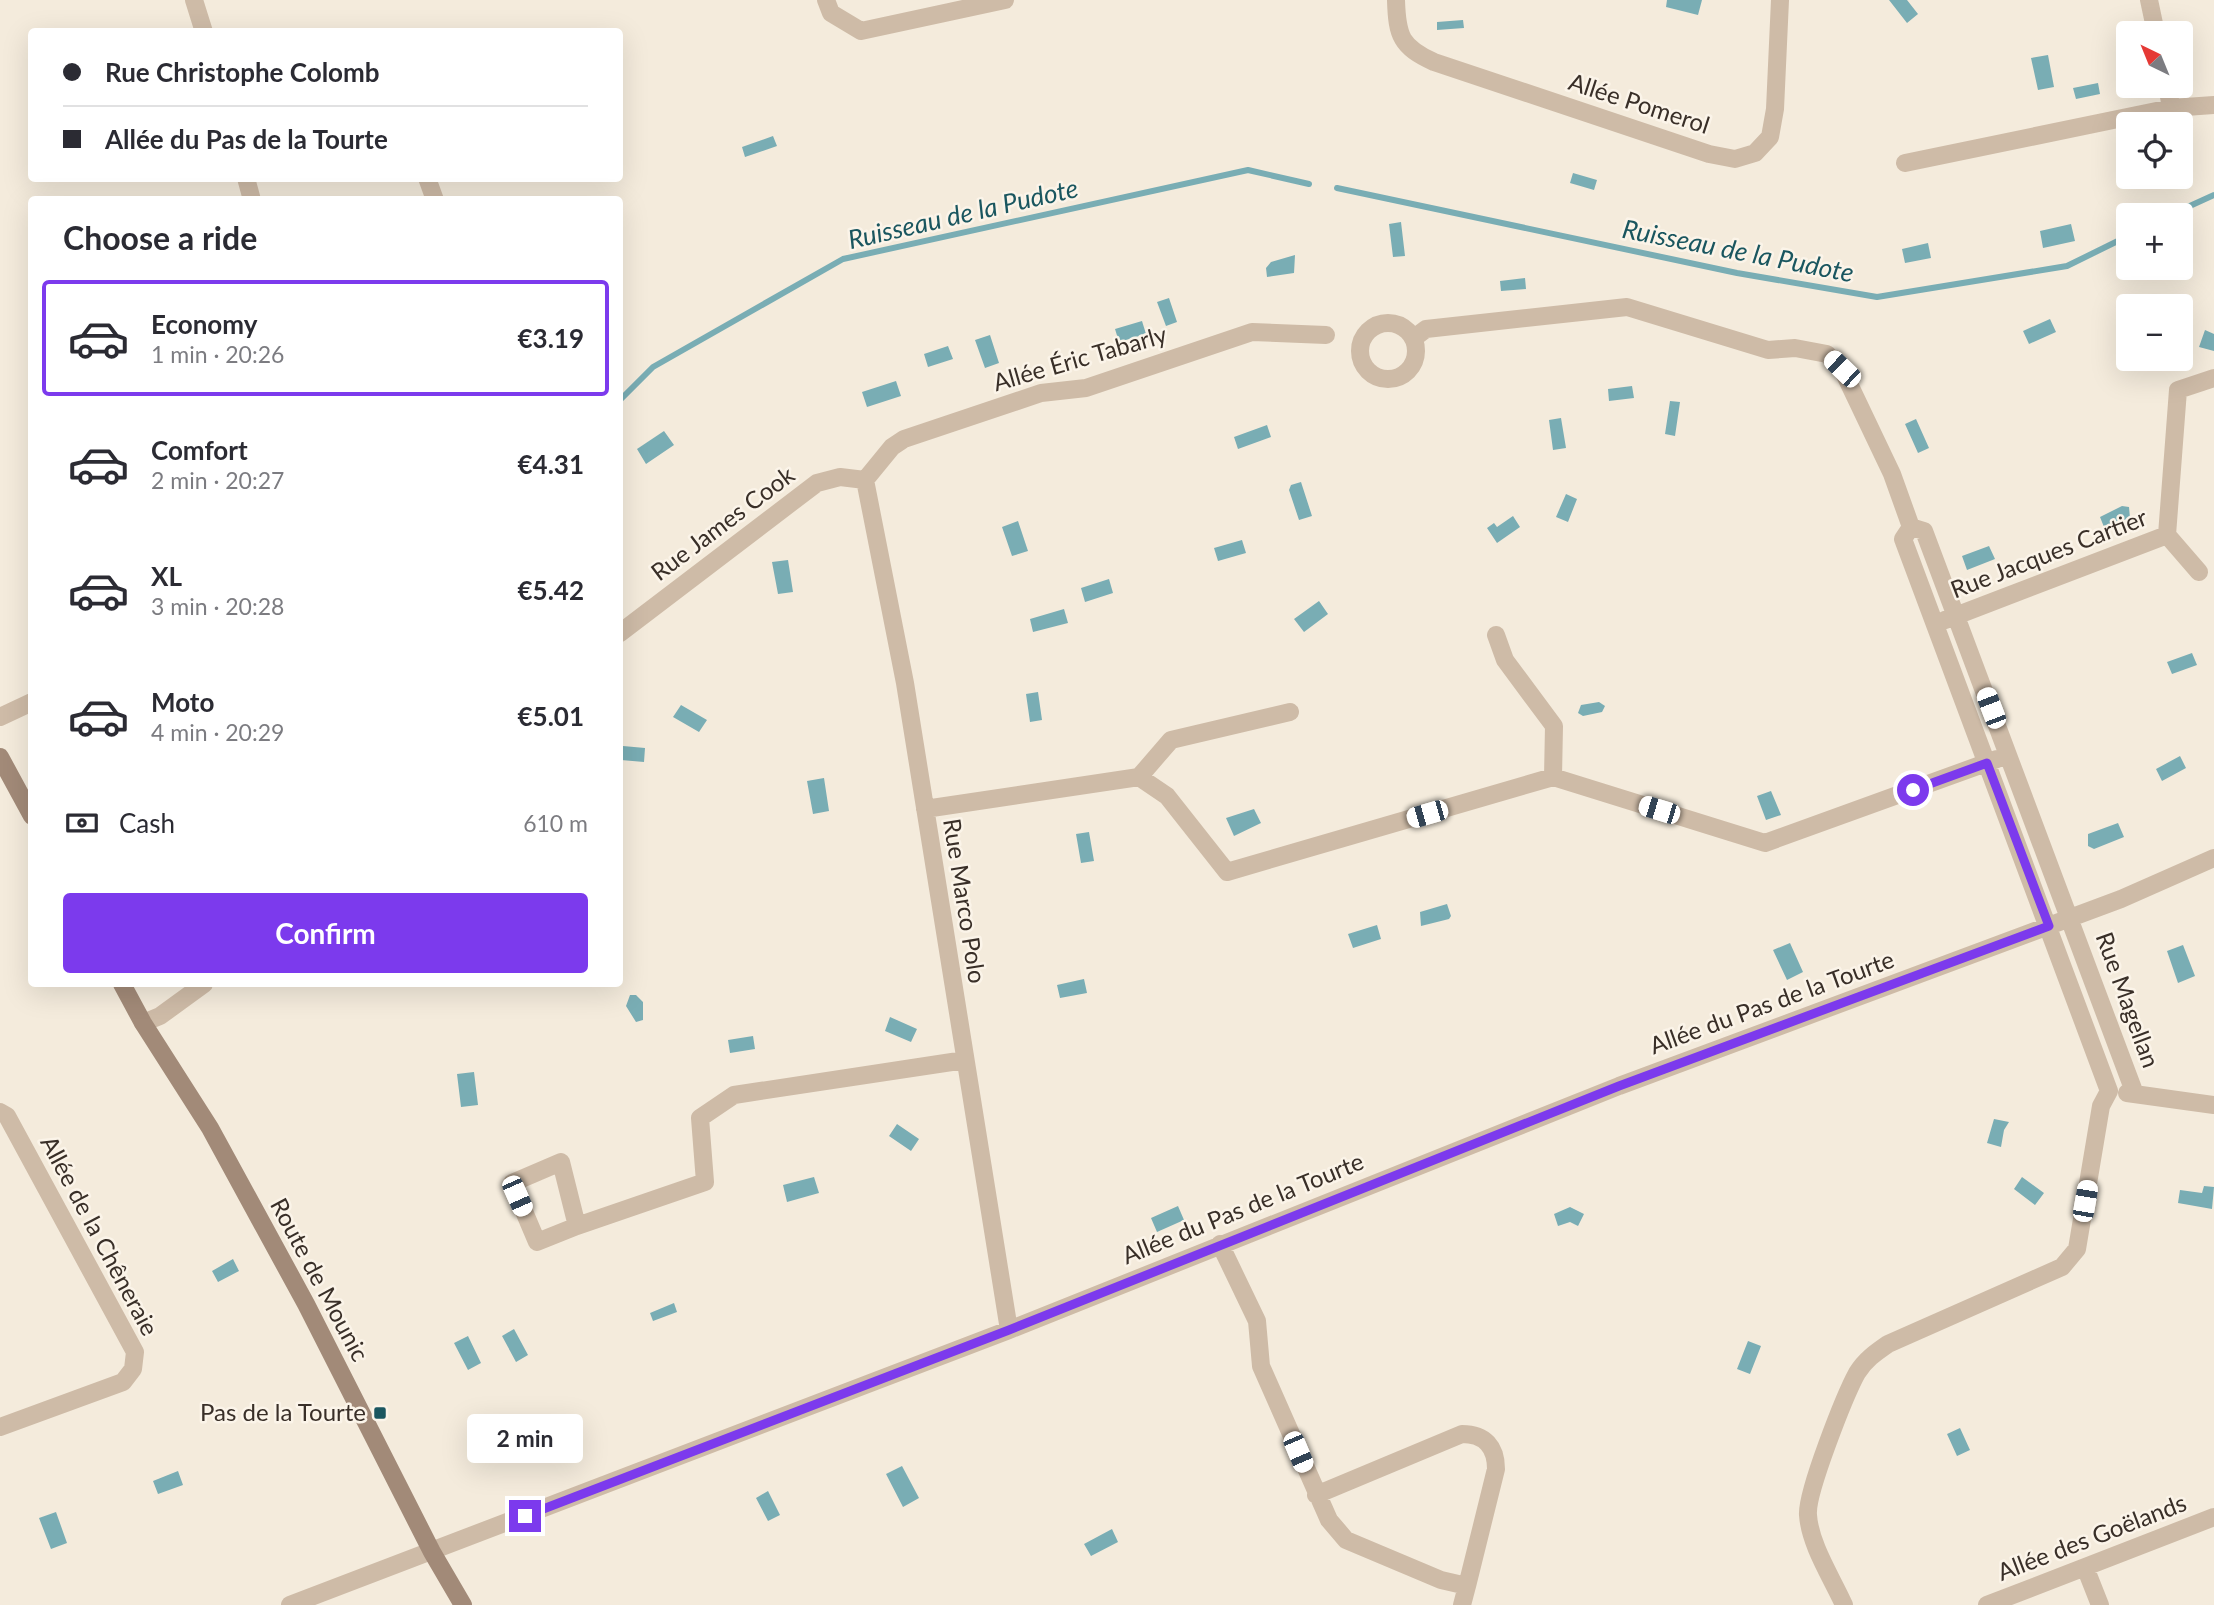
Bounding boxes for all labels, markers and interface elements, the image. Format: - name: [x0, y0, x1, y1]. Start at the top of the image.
- north arrow: [2116, 21, 2193, 98]
- map controls: [2116, 21, 2193, 371]
- text: Rue Christophe Colomb: [105, 56, 380, 88]
- street label: Allée Pomerol: [1565, 66, 1714, 139]
- button: locate: [2116, 112, 2193, 189]
- text: Allée du Pas de la Tourte: [105, 123, 388, 155]
- water label: Ruisseau de la Pudote: [845, 171, 1081, 255]
- button: +: [2116, 203, 2193, 280]
- water label: Ruisseau de la Pudote: [1620, 212, 1857, 288]
- text: Choose a ride: [63, 218, 257, 257]
- button: −: [2116, 294, 2193, 371]
- icon: car: [67, 307, 130, 370]
- text: Economy: [151, 308, 257, 340]
- street label: Allée Éric Tabarly: [989, 319, 1170, 396]
- text: €3.19: [518, 322, 584, 354]
- text: 1 min · 20:26: [151, 340, 284, 368]
- car: [1820, 347, 1865, 391]
- icon: car: [67, 433, 130, 496]
- text: Comfort: [151, 434, 248, 466]
- text: €4.31: [518, 448, 584, 480]
- street label: Rue James Cook: [645, 459, 800, 586]
- text: 2 min · 20:27: [151, 466, 284, 494]
- street label: Rue Jacques Cartier: [1946, 502, 2151, 603]
- icon: car: [67, 559, 130, 622]
- text: XL: [151, 560, 182, 592]
- text: €5.42: [518, 574, 584, 606]
- text: 3 min · 20:28: [151, 592, 284, 620]
- icon: car: [67, 685, 130, 748]
- car: [1974, 685, 2009, 731]
- text: Moto: [151, 686, 214, 718]
- text: €5.01: [518, 700, 584, 732]
- text: 4 min · 20:29: [151, 718, 284, 746]
- route start: [1897, 774, 1929, 806]
- car: [1636, 794, 1683, 826]
- car: [1404, 798, 1451, 830]
- icon: cash: [63, 804, 101, 842]
- text: Cash: [119, 807, 175, 839]
- text: 610 m: [523, 809, 588, 837]
- street label: Rue Marco Polo: [938, 816, 993, 985]
- button: Confirm: [63, 893, 588, 973]
- street label: Rue Magellan: [2090, 928, 2166, 1071]
- street label: Allée du Pas de la Tourte: [1645, 944, 1898, 1059]
- street label: Allée de la Chêneraie: [35, 1130, 165, 1340]
- street label: Allée du Pas de la Tourte: [1117, 1146, 1367, 1269]
- car: [499, 1173, 536, 1219]
- car: [2072, 1178, 2099, 1224]
- street label: Route de Mounic: [265, 1193, 375, 1366]
- place label: Pas de la Tourte: [200, 1397, 366, 1426]
- marker: Pas de la Tourte: [372, 1405, 388, 1421]
- callout: 2 min: [467, 1414, 583, 1464]
- text: 2 min: [496, 1424, 554, 1452]
- car: [1281, 1429, 1316, 1475]
- street label: Allée des Goëlands: [1993, 1487, 2190, 1586]
- route end: [509, 1500, 541, 1532]

